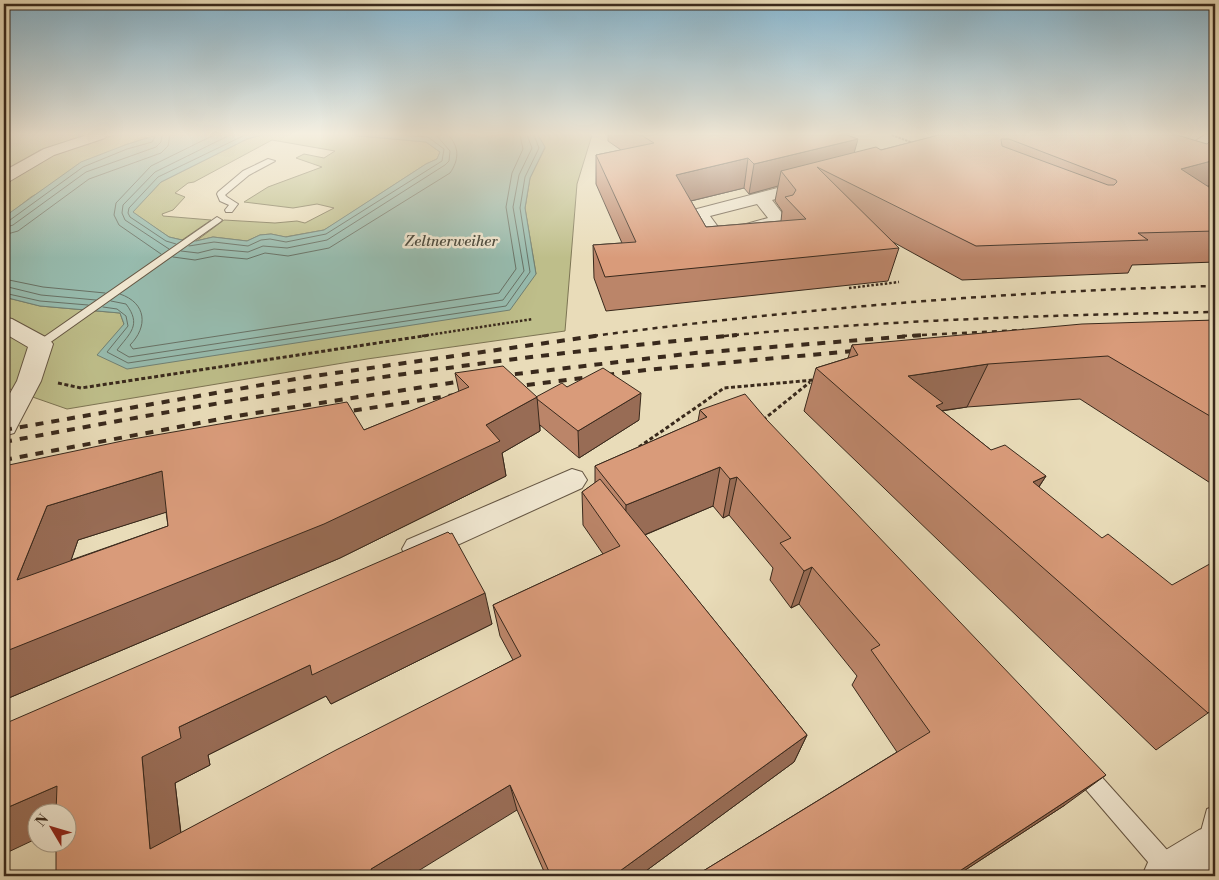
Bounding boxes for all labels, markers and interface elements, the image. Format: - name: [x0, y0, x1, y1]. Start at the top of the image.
- water label: Zeltnerweiher: [404, 232, 498, 251]
- north arrow: [28, 802, 78, 852]
- text: N: [32, 811, 53, 831]

